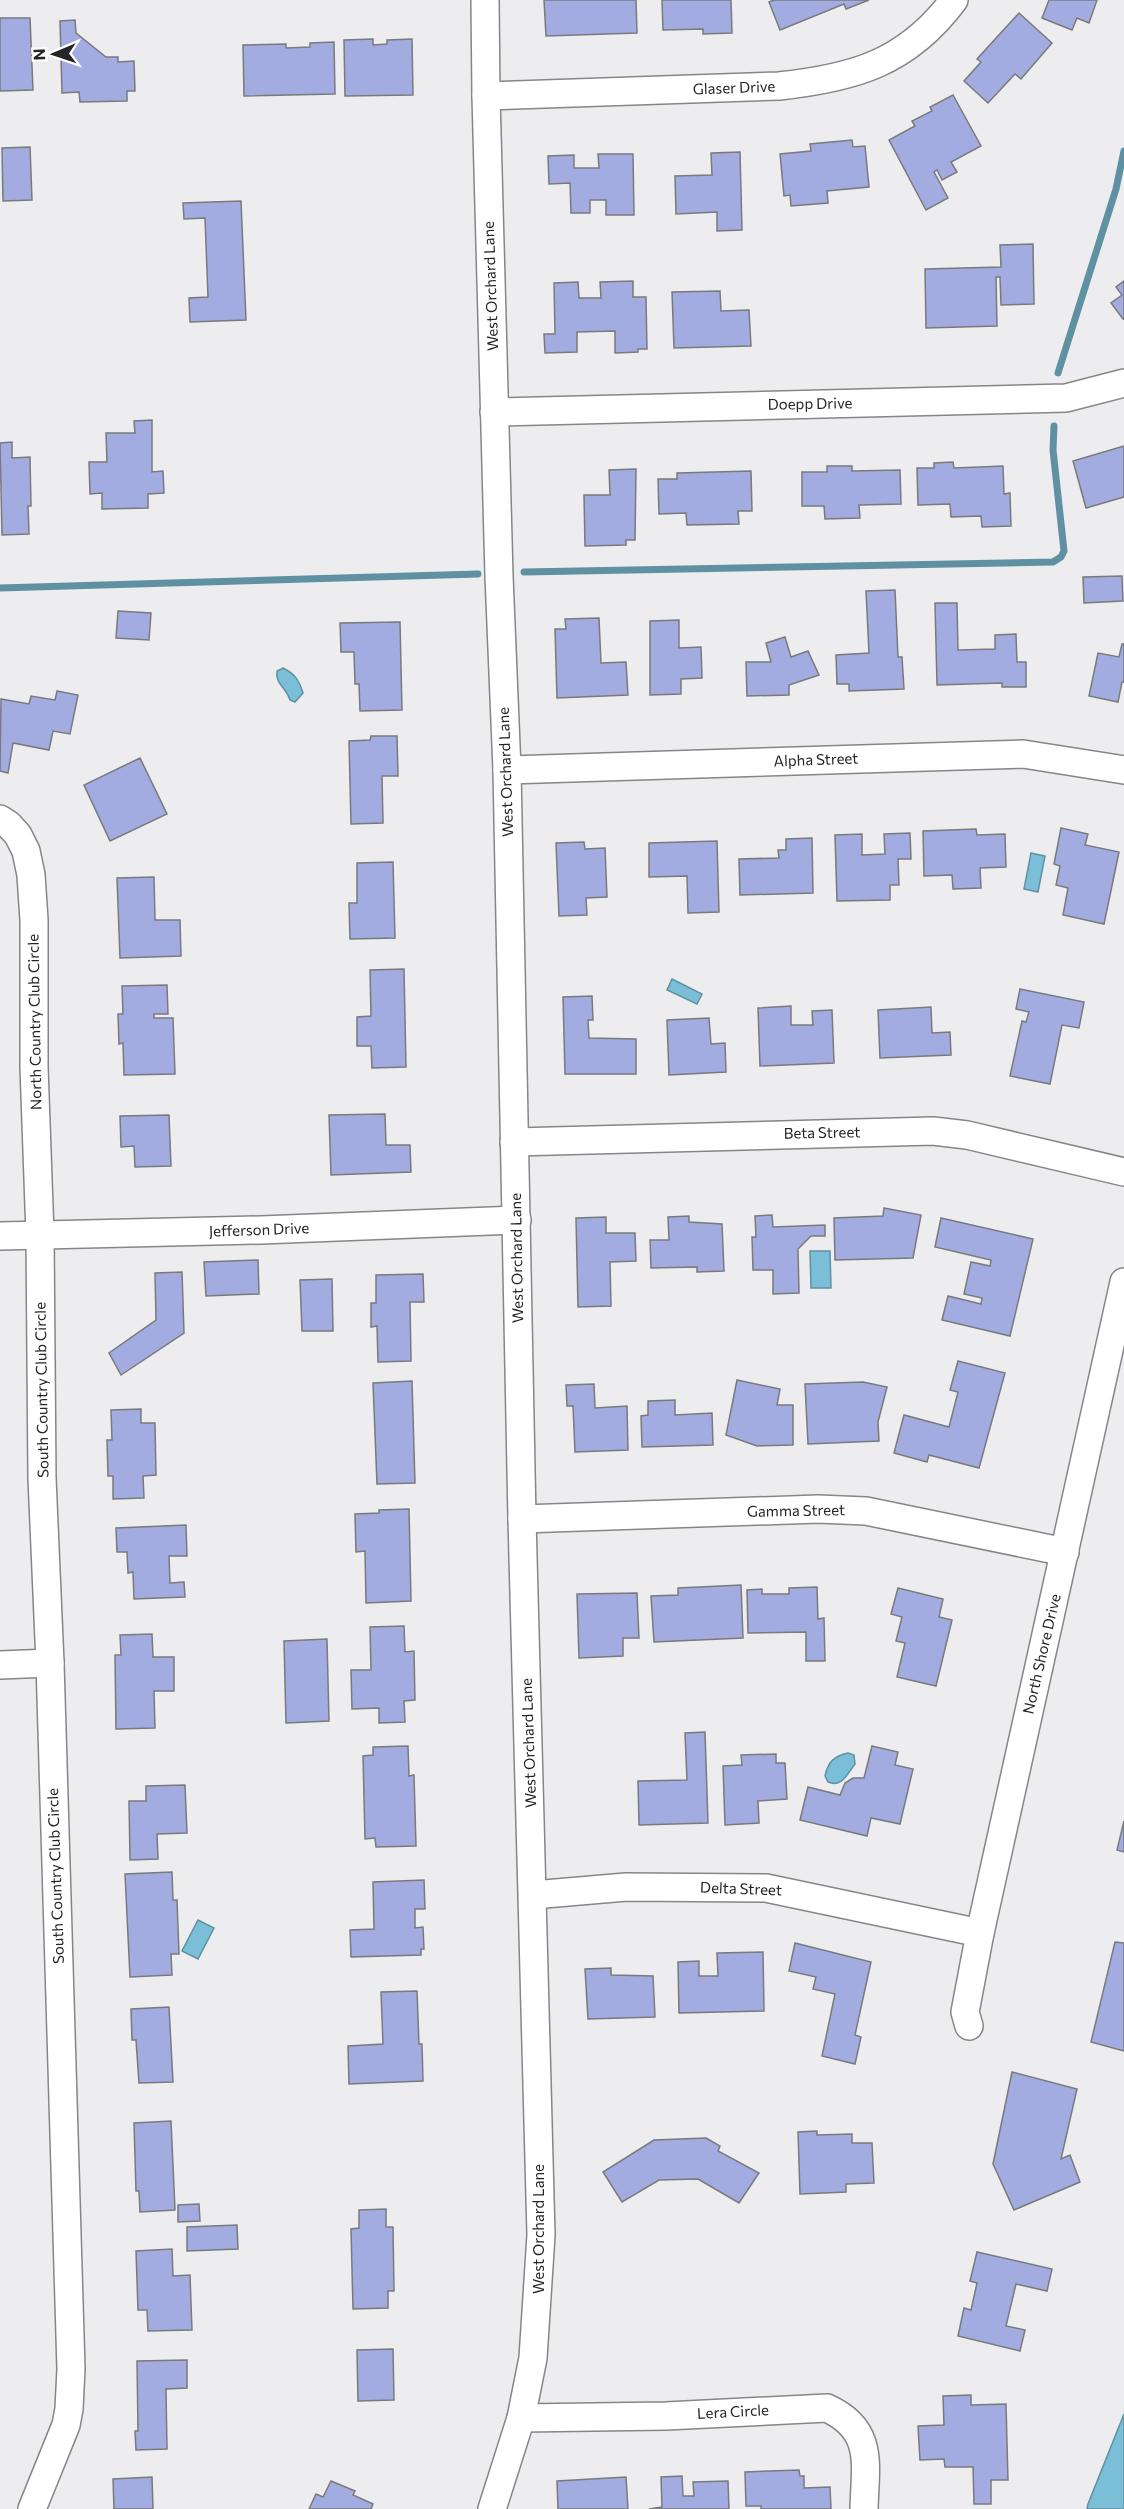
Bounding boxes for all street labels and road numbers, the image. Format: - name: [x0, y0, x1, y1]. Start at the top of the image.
- street label: Glaser Drive: [692, 77, 776, 97]
- street label: West Orchard Lane: [479, 221, 501, 351]
- street label: Doepp Drive: [767, 393, 853, 413]
- street label: West Orchard Lane: [494, 707, 516, 837]
- street label: Alpha Street: [773, 749, 859, 769]
- street label: North Country Club Circle: [23, 934, 45, 1110]
- street label: Beta Street: [783, 1122, 861, 1142]
- street label: West Orchard Lane: [506, 1193, 526, 1323]
- street label: Jefferson Drive: [208, 1218, 310, 1240]
- street label: South Country Club Circle: [30, 1302, 52, 1478]
- street label: Gamma Street: [747, 1500, 845, 1520]
- street label: North Shore Drive: [1018, 1592, 1064, 1716]
- street label: West Orchard Lane: [517, 1678, 539, 1808]
- street label: South Country Club Circle: [43, 1788, 67, 1964]
- street label: Delta Street: [700, 1878, 782, 1898]
- street label: West Orchard Lane: [529, 2164, 547, 2294]
- street label: Lera Circle: [696, 2400, 769, 2422]

